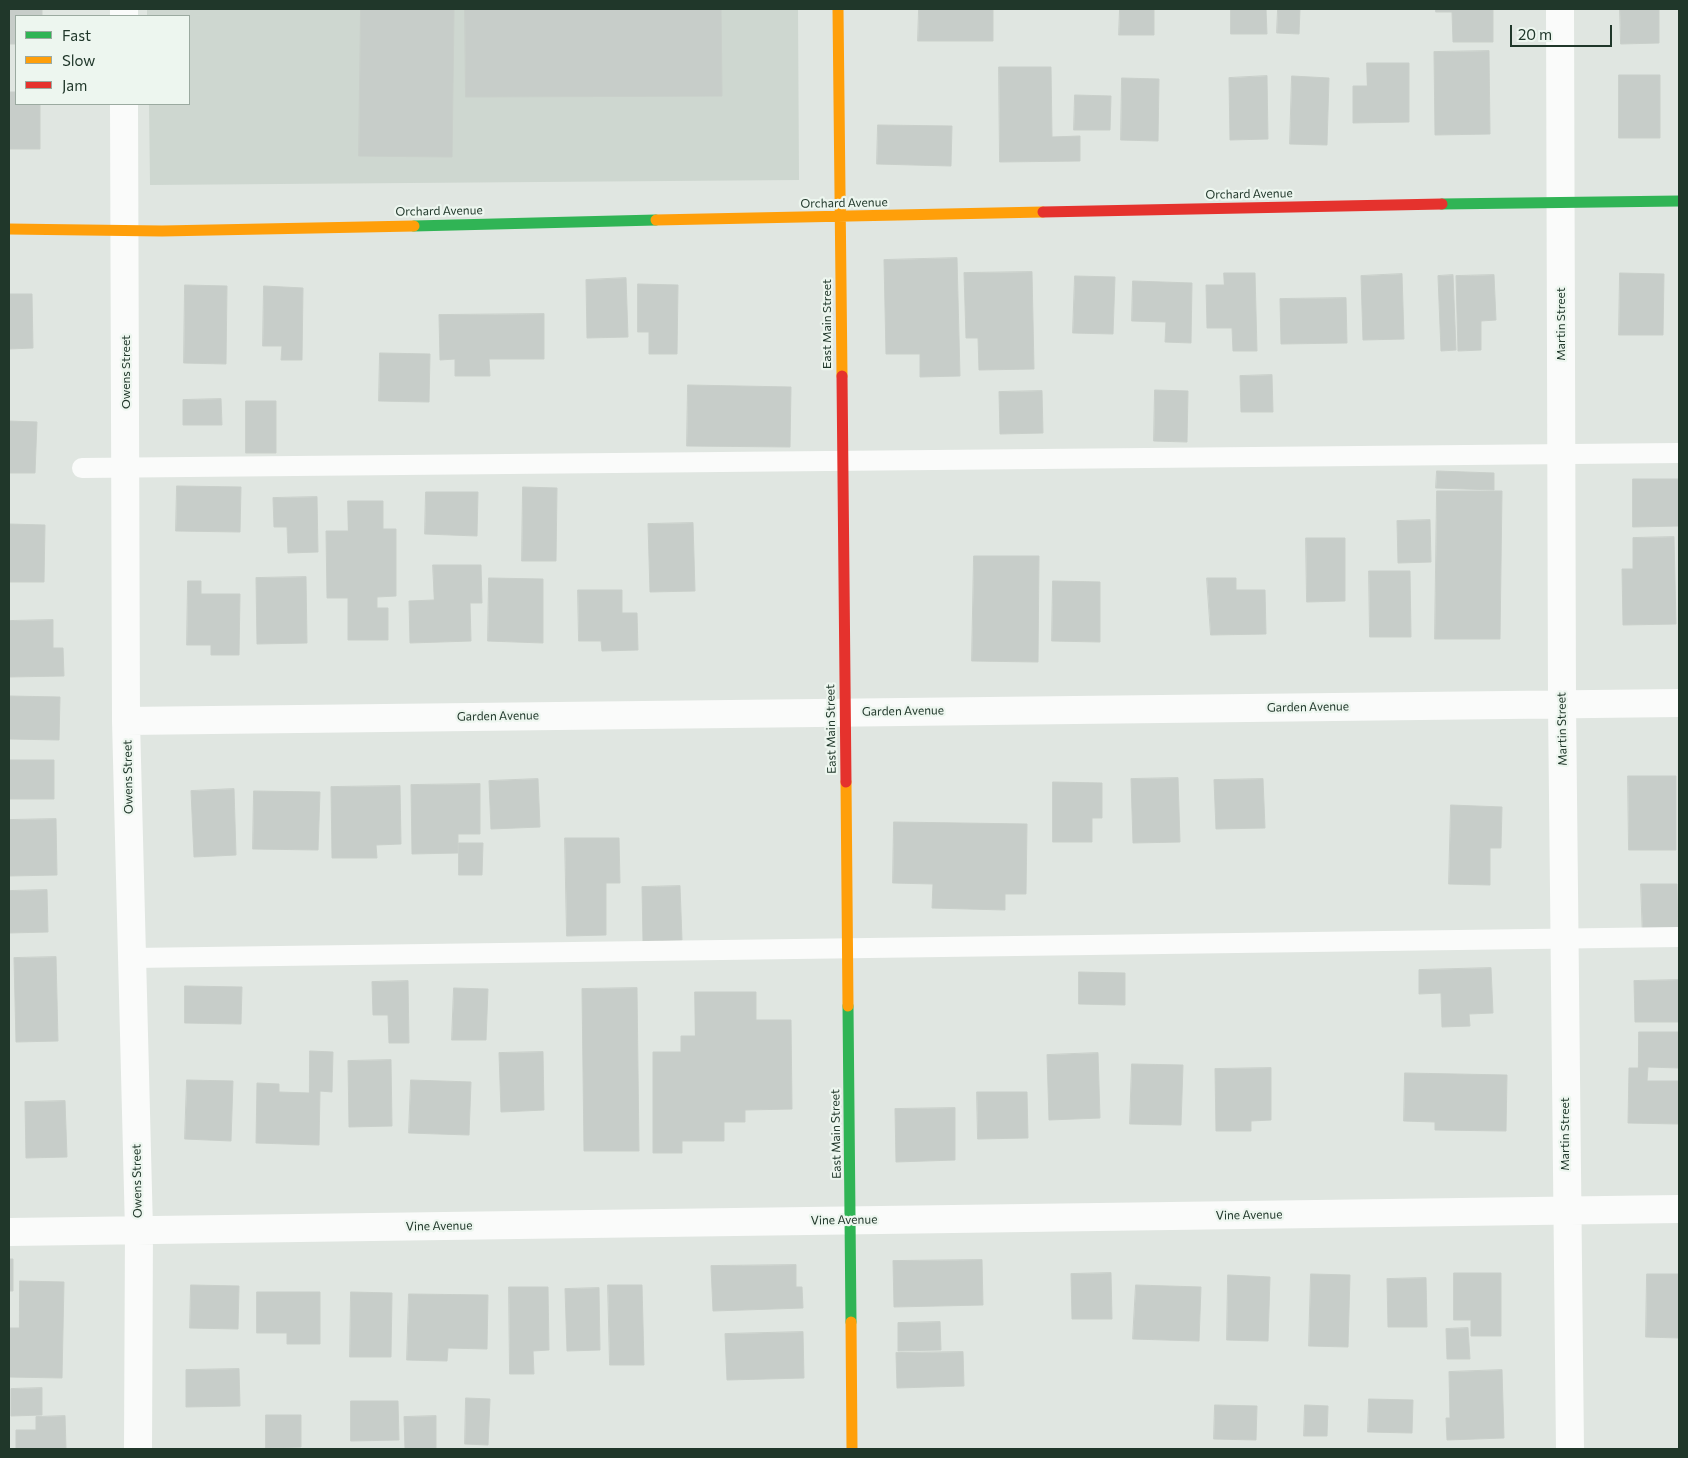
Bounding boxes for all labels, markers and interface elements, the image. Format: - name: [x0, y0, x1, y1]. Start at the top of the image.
- legend: [15, 15, 190, 105]
- scale bar: [1513, 15, 1616, 47]
- text: 20 m: [1518, 25, 1552, 43]
- text: Fast: [62, 26, 91, 44]
- text: Slow: [62, 51, 95, 69]
- text: Jam: [62, 76, 87, 94]
- street label: Orchard Avenue: [1205, 186, 1293, 202]
- street label: Orchard Avenue: [800, 195, 888, 211]
- street label: Orchard Avenue: [395, 203, 483, 219]
- street label: East Main Street: [820, 279, 834, 369]
- street label: Martin Street: [1554, 287, 1568, 361]
- street label: Owens Street: [119, 335, 133, 409]
- street label: East Main Street: [823, 684, 839, 774]
- street label: Martin Street: [1554, 692, 1570, 766]
- street label: Garden Avenue: [1267, 699, 1349, 715]
- street label: Garden Avenue: [862, 703, 944, 719]
- street label: Garden Avenue: [457, 708, 539, 724]
- street label: Owens Street: [120, 740, 136, 814]
- street label: East Main Street: [828, 1089, 844, 1179]
- street label: Martin Street: [1558, 1097, 1572, 1171]
- street label: Owens Street: [129, 1144, 145, 1218]
- street label: Vine Avenue: [1215, 1207, 1283, 1223]
- street label: Vine Avenue: [810, 1212, 878, 1228]
- street label: Vine Avenue: [405, 1218, 473, 1234]

